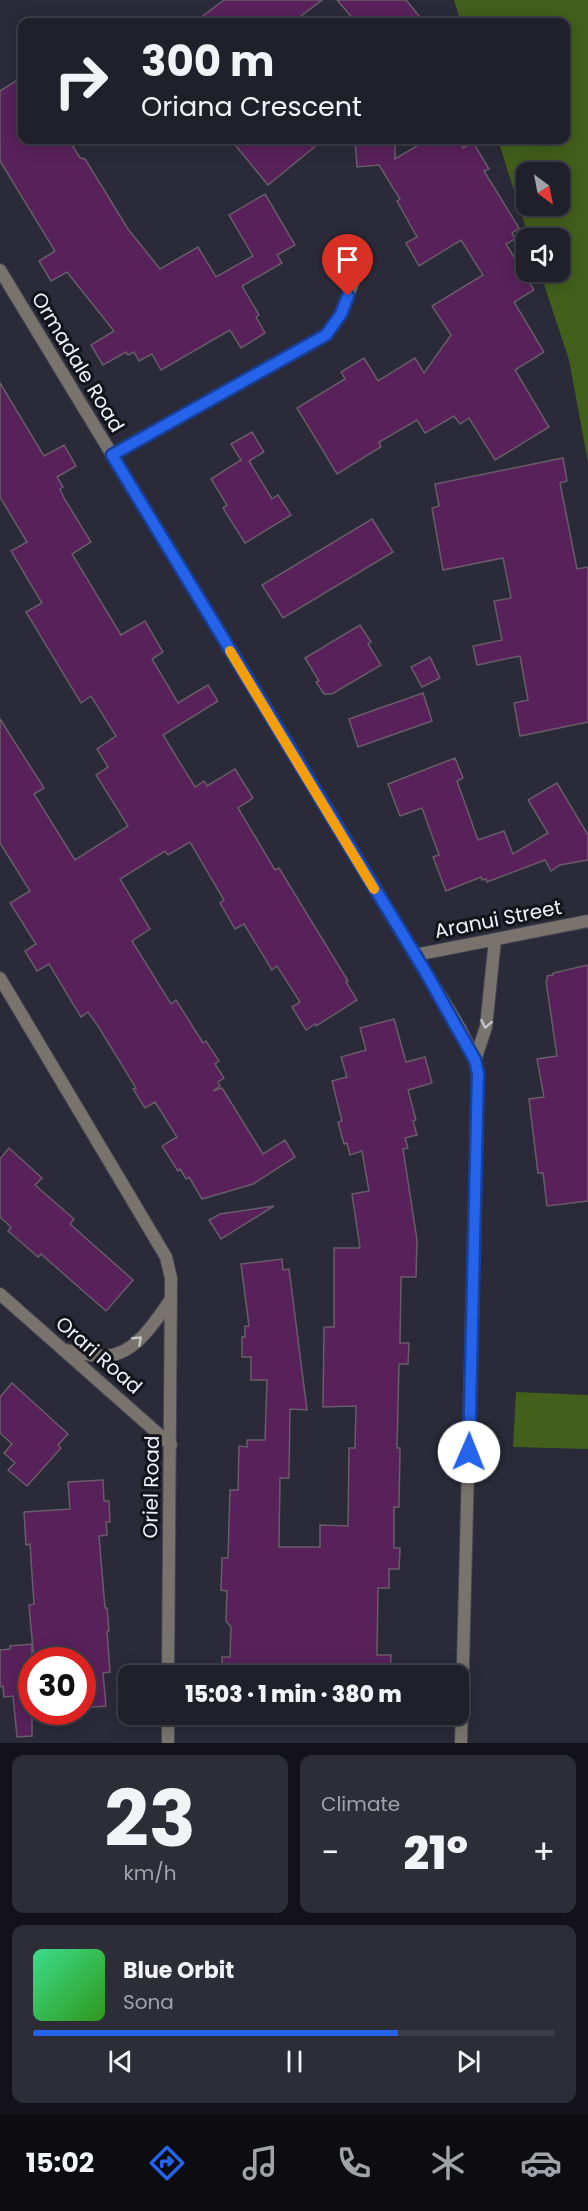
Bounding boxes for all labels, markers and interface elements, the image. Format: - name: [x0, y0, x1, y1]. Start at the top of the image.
- text: 300 m: [141, 32, 275, 91]
- icon: right: [42, 42, 120, 120]
- text: Oriana Crescent: [141, 88, 362, 125]
- north arrow: [516, 162, 570, 216]
- map controls: [516, 162, 570, 282]
- button: sound: [516, 228, 570, 282]
- pin: [322, 234, 373, 296]
- icon: arrive: [331, 243, 364, 276]
- street label: Ormadale Road: [25, 287, 131, 437]
- street label: Aranui Street: [432, 893, 564, 945]
- one-way arrow: [480, 1019, 493, 1029]
- street label: Orari Road: [50, 1310, 148, 1400]
- one-way arrow: [131, 1336, 142, 1347]
- position arrow: [437, 1420, 501, 1484]
- street label: Oriel Road: [136, 1435, 166, 1539]
- speed limit sign: 30: [18, 1647, 96, 1725]
- text: 15:03 · 1 min · 380 m: [185, 1679, 402, 1710]
- text: 23: [104, 1764, 196, 1873]
- text: Climate: [321, 1790, 400, 1818]
- text: 21°: [404, 1822, 468, 1885]
- text: −: [321, 1829, 339, 1876]
- text: +: [532, 1829, 555, 1876]
- text: km/h: [123, 1859, 177, 1887]
- text: Blue Orbit: [123, 1955, 234, 1986]
- text: Sona: [123, 1988, 174, 2016]
- icon: previous: [104, 2045, 137, 2078]
- icon: pause: [278, 2045, 311, 2078]
- icon: next: [452, 2045, 485, 2078]
- icon: directions: [146, 2142, 188, 2184]
- icon: music: [239, 2142, 281, 2184]
- icon: phone: [333, 2142, 375, 2184]
- icon: climate: [427, 2142, 469, 2184]
- icon: car: [520, 2142, 562, 2184]
- text: 15:02: [26, 2144, 94, 2181]

